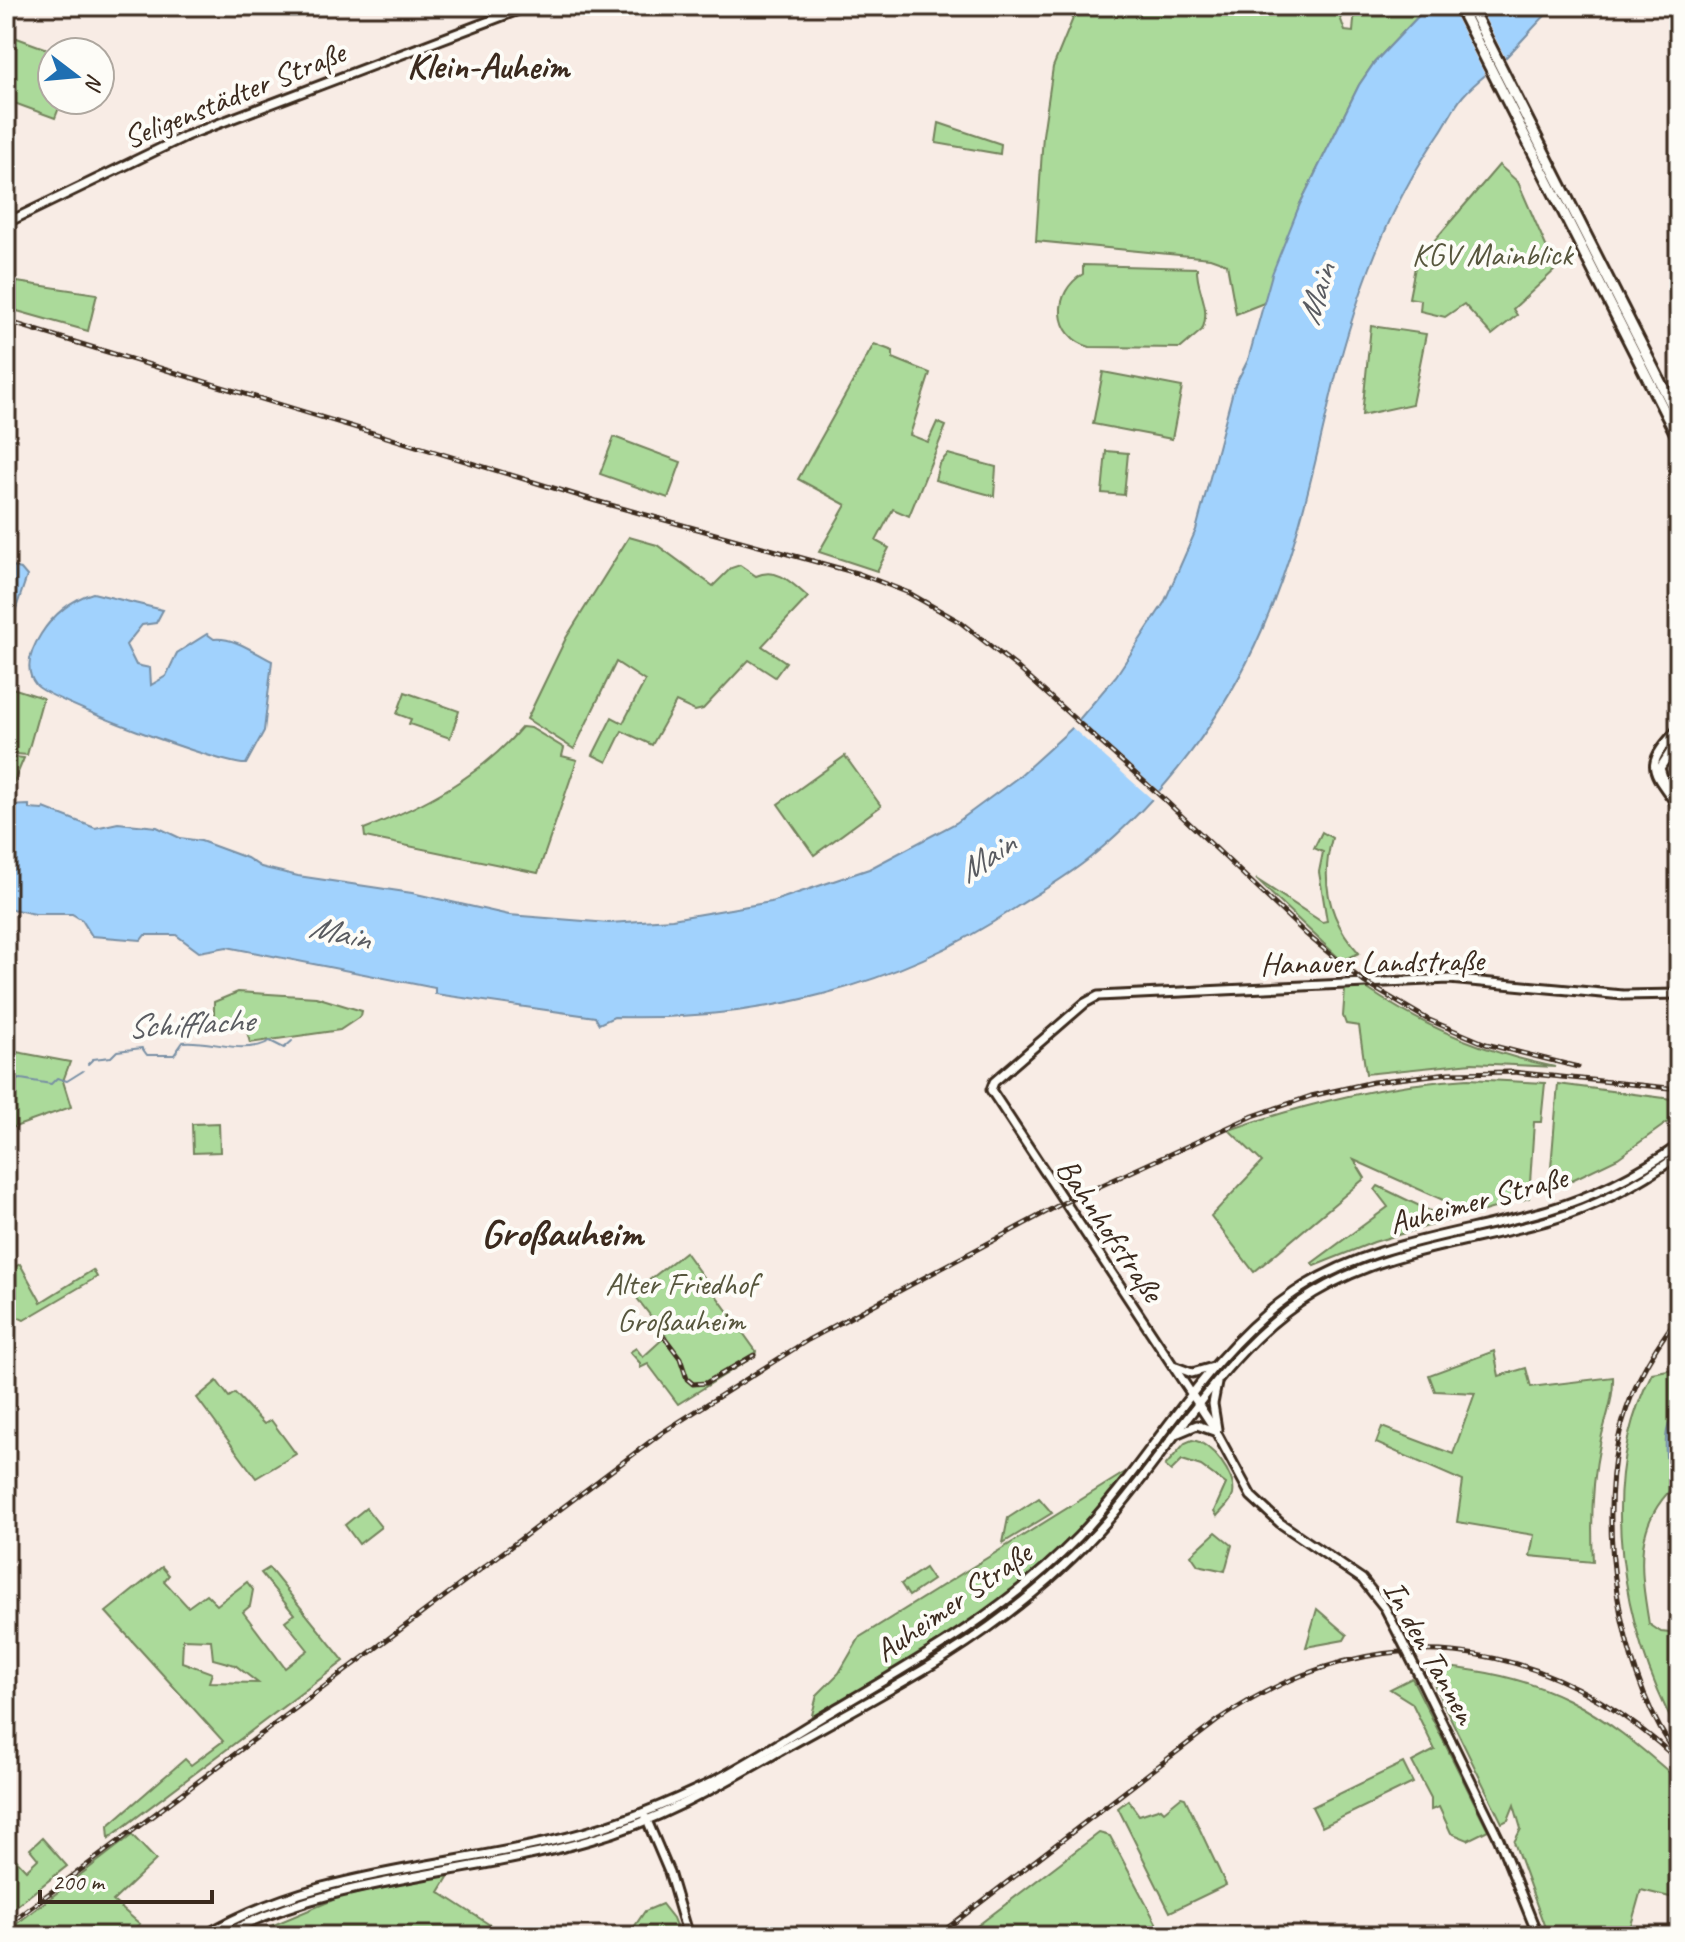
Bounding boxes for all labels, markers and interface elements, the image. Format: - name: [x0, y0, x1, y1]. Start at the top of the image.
- street label: Seligenstädter Straße: [117, 31, 353, 158]
- north arrow: [36, 36, 116, 116]
- district label: Klein-Auheim: [407, 43, 571, 89]
- text: N: [78, 71, 110, 95]
- park label: KGV Mainblick: [1412, 234, 1575, 275]
- water label: Main: [1287, 256, 1346, 329]
- water label: Main: [949, 821, 1026, 892]
- water label: Main: [305, 904, 377, 960]
- street label: Hanauer Landstraße: [1260, 940, 1487, 984]
- water label: Schifflache: [126, 998, 259, 1048]
- street label: Bahnhofstraße: [1047, 1150, 1174, 1312]
- street label: Auheimer Straße: [1385, 1156, 1574, 1243]
- district label: Großauheim: [481, 1208, 645, 1258]
- park label: Alter Friedhof Großauheim: [605, 1263, 763, 1341]
- street label: Auheimer Straße: [867, 1531, 1042, 1671]
- street label: In den Tannen: [1374, 1573, 1487, 1733]
- scale bar: [40, 1854, 212, 1904]
- text: 200 m: [52, 1867, 106, 1897]

